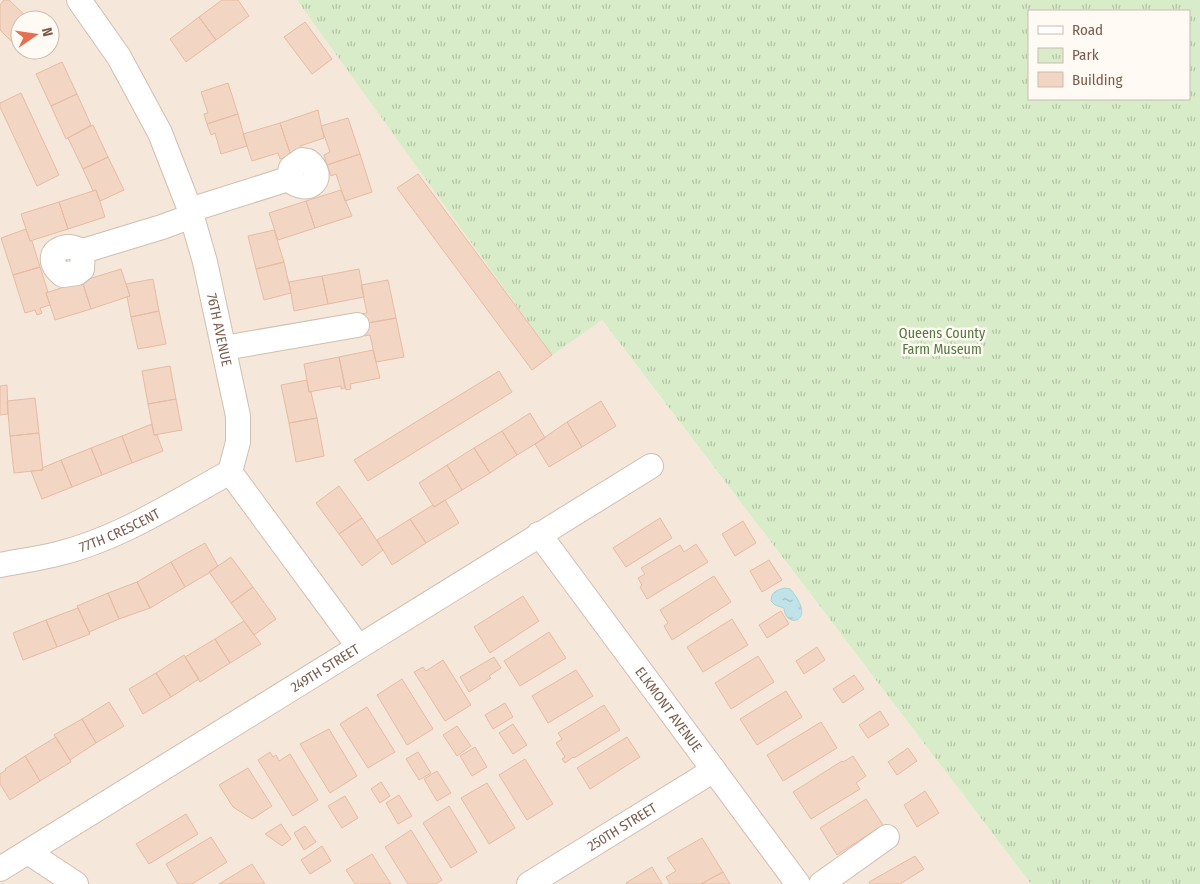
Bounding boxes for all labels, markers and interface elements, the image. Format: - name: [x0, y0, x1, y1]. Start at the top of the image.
- north arrow: [10, 10, 60, 60]
- legend: [1028, 10, 1190, 100]
- text: Road: [1072, 21, 1103, 39]
- text: N: [38, 26, 56, 38]
- text: Park: [1072, 46, 1099, 64]
- text: Building: [1072, 71, 1123, 89]
- street label: 76TH AVENUE: [203, 292, 235, 368]
- park label: Queens County Farm Museum: [899, 325, 986, 358]
- street label: 77TH CRESCENT: [77, 505, 163, 556]
- street label: 249TH STREET: [288, 640, 363, 696]
- street label: ELKMONT AVENUE: [631, 664, 705, 756]
- street label: 250TH STREET: [584, 799, 660, 855]

